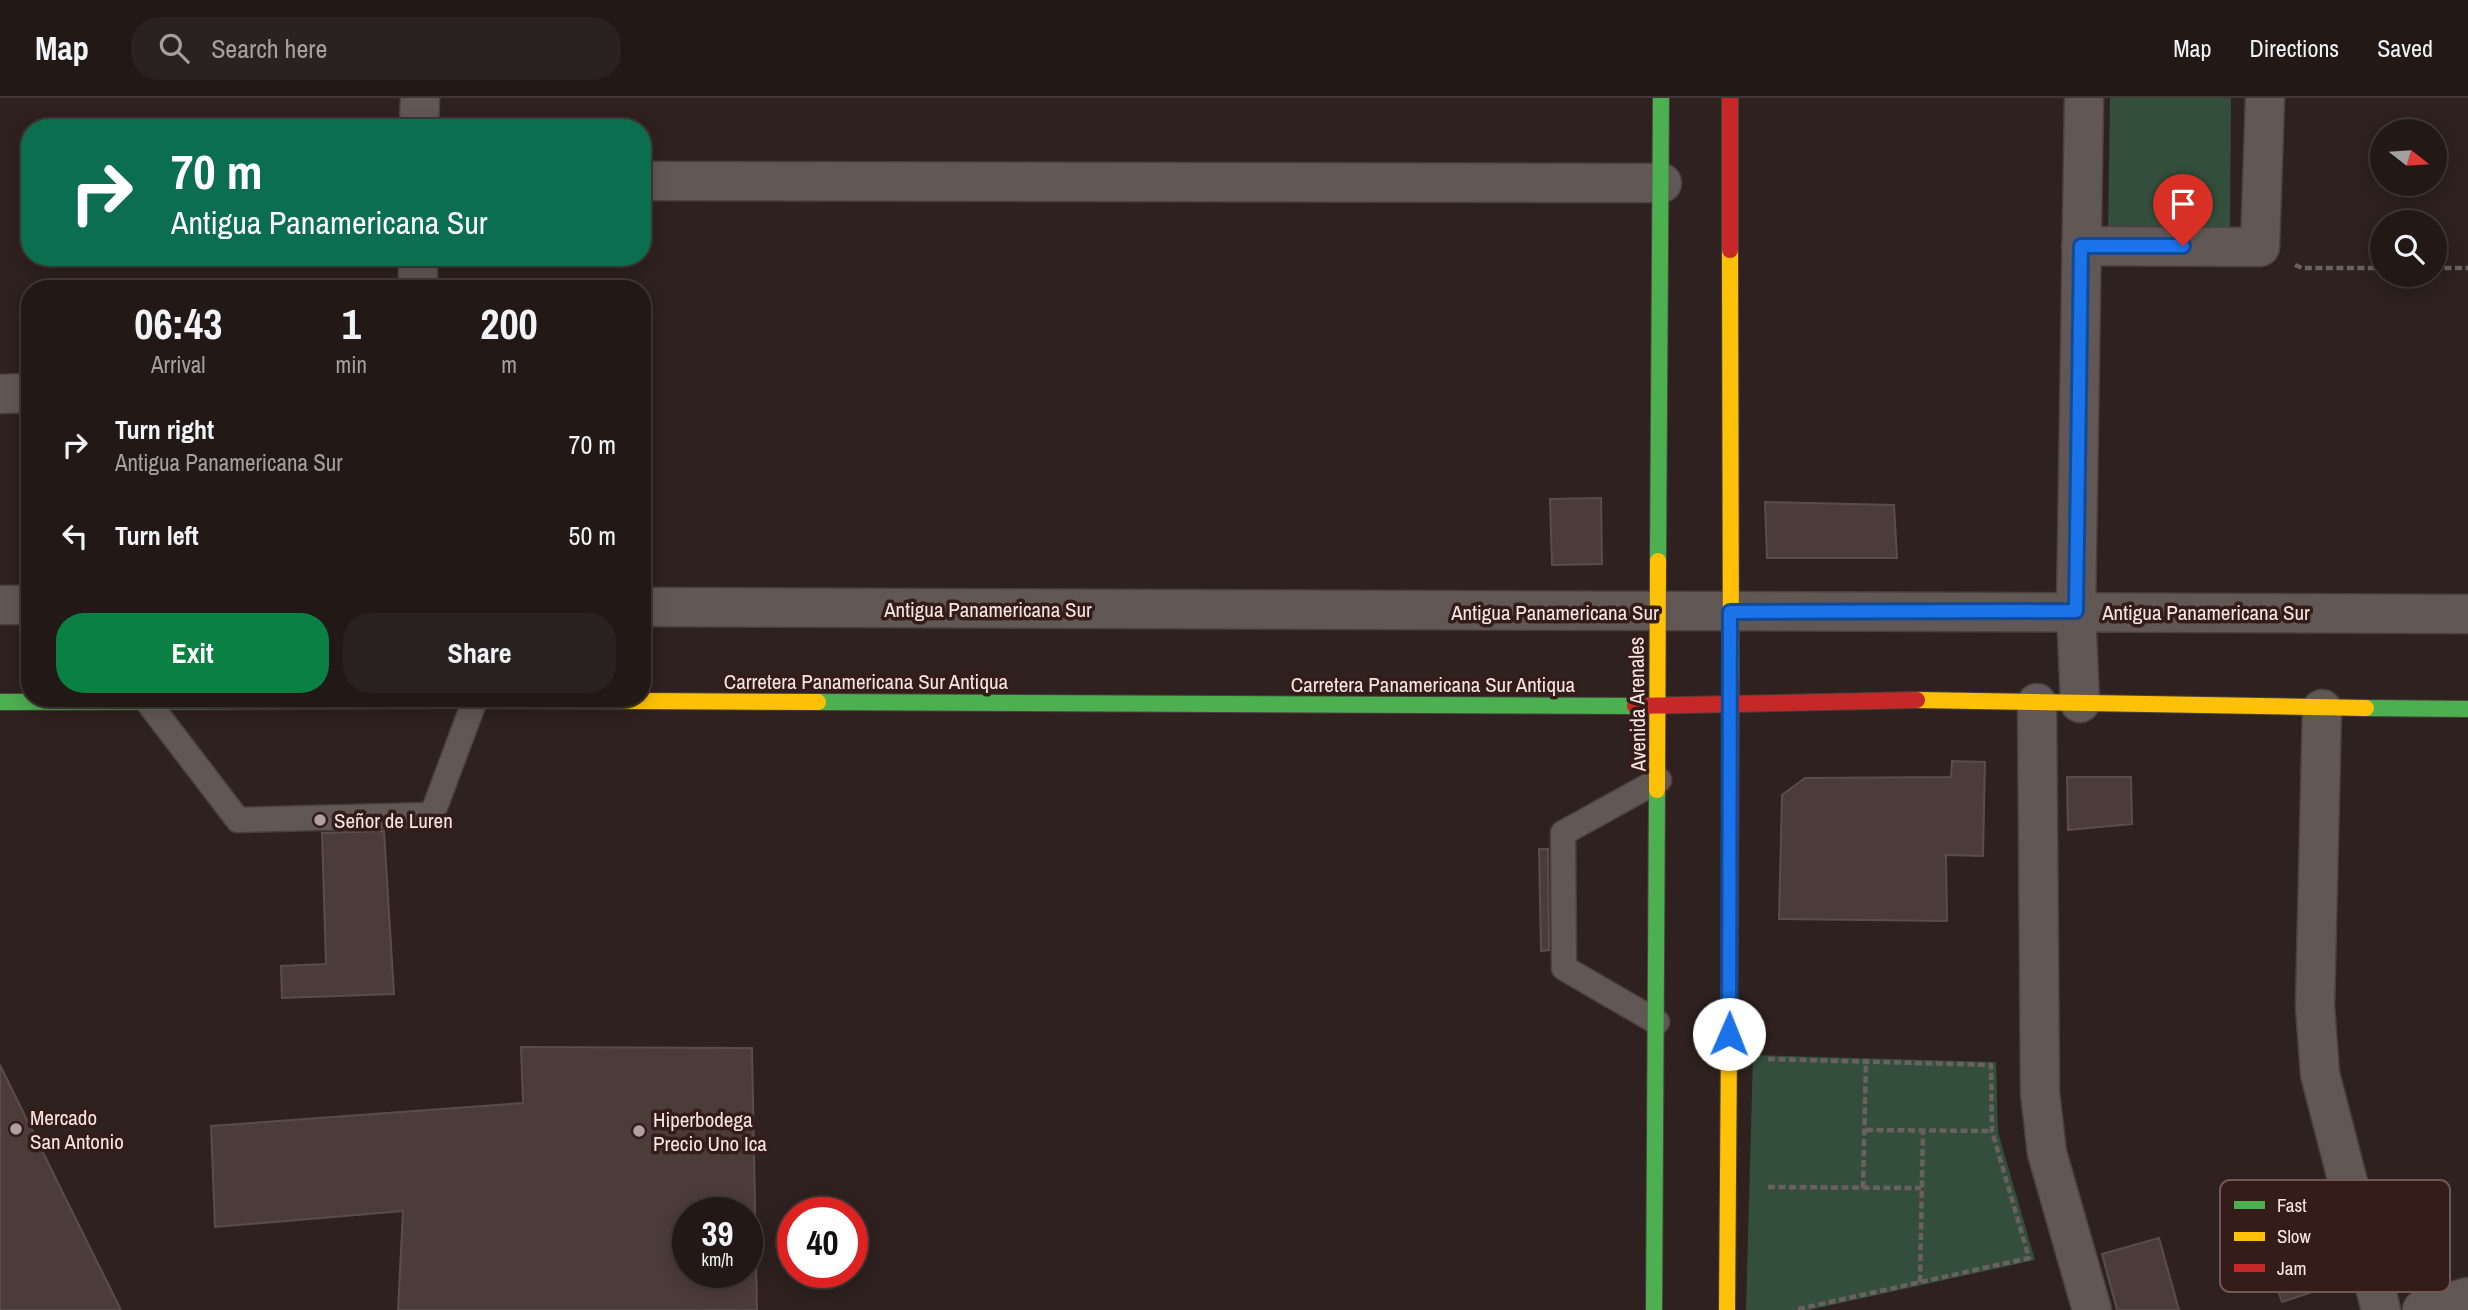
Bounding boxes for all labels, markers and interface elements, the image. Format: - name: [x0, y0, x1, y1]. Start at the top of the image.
- search box: [131, 17, 621, 80]
- text: Map: [35, 26, 89, 70]
- icon: search: [155, 29, 193, 67]
- text: Search here: [211, 31, 327, 66]
- text: Map: [2173, 32, 2211, 64]
- text: Directions: [2249, 32, 2339, 64]
- text: Saved: [2377, 32, 2433, 64]
- north arrow: [2370, 119, 2446, 196]
- map controls: [2370, 119, 2447, 287]
- text: 70 m: [171, 138, 263, 204]
- icon: right: [56, 147, 147, 238]
- pin: [2153, 174, 2213, 246]
- icon: arrive: [2164, 185, 2202, 223]
- text: Antigua Panamericana Sur: [171, 201, 488, 244]
- button: search: [2370, 210, 2447, 287]
- text: 06:43: [134, 296, 222, 352]
- text: 1: [342, 296, 361, 352]
- text: 200: [480, 296, 538, 352]
- text: Arrival: [151, 349, 206, 380]
- text: min: [336, 349, 367, 380]
- text: m: [501, 349, 517, 380]
- text: Turn right: [115, 412, 214, 447]
- icon: right: [56, 426, 94, 464]
- text: 70 m: [569, 427, 616, 462]
- text: Antigua Panamericana Sur: [115, 447, 343, 478]
- icon: left: [56, 517, 94, 555]
- text: Turn left: [115, 518, 199, 553]
- text: 50 m: [569, 518, 616, 553]
- street label: Antigua Panamericana Sur: [883, 595, 1092, 624]
- street label: Antigua Panamericana Sur: [1450, 598, 1659, 627]
- street label: Antigua Panamericana Sur: [2101, 598, 2310, 627]
- button: Exit: [56, 613, 329, 693]
- button: Share: [343, 613, 616, 693]
- street label: Avenida Arenales: [1621, 636, 1653, 773]
- street label: Carretera Panamericana Sur Antiqua: [724, 667, 1009, 696]
- street label: Carretera Panamericana Sur Antiqua: [1291, 670, 1576, 699]
- place label: Señor de Luren: [334, 806, 453, 835]
- marker: Señor de Luren: [312, 812, 328, 828]
- position arrow: [1692, 997, 1766, 1071]
- place label: Mercado San Antonio: [30, 1103, 124, 1156]
- place label: Hiperbodega Precio Uno Ica: [653, 1105, 767, 1158]
- marker: Mercado San Antonio: [8, 1121, 24, 1137]
- marker: Hiperbodega Precio Uno Ica: [631, 1123, 647, 1139]
- legend: [2220, 1180, 2450, 1292]
- text: Fast: [2277, 1192, 2307, 1218]
- speed limit sign: 40: [777, 1197, 868, 1288]
- text: 39: [702, 1210, 733, 1257]
- text: Slow: [2277, 1223, 2312, 1249]
- text: km/h: [702, 1247, 734, 1272]
- text: Jam: [2277, 1255, 2306, 1281]

